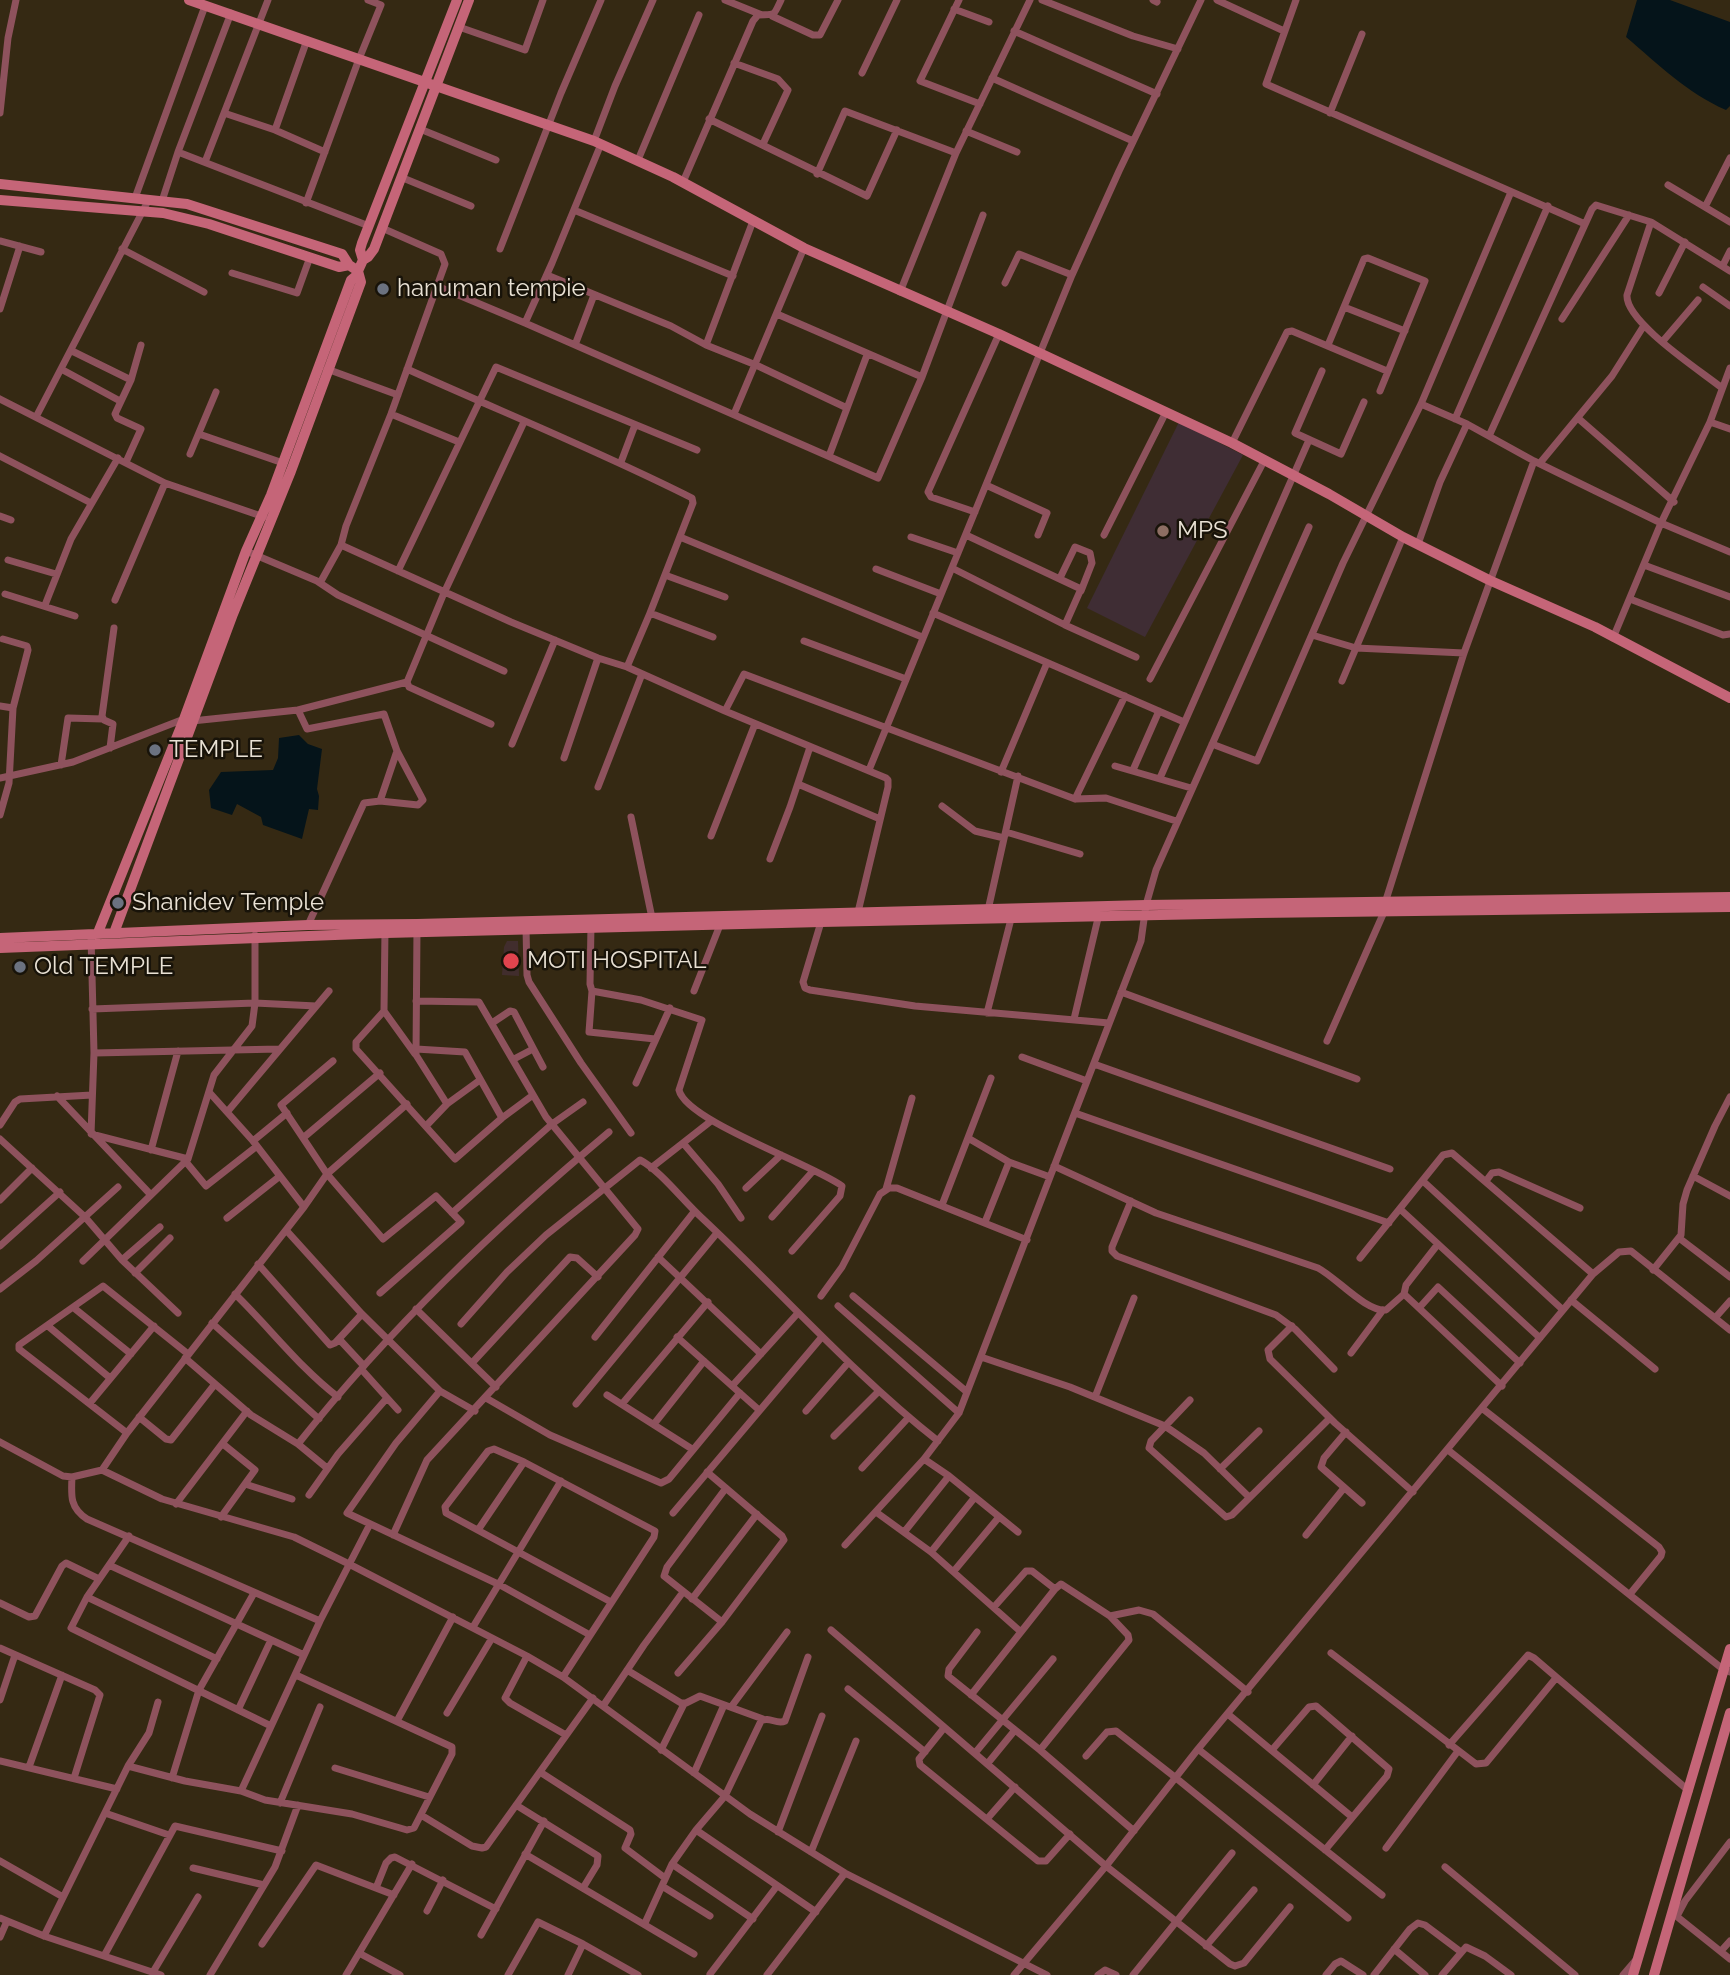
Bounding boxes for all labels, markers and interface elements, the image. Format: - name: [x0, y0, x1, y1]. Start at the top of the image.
- place label: hanuman tempie: [397, 275, 586, 303]
- marker: hanuman tempie: [375, 281, 391, 297]
- place label: MPS: [1177, 517, 1228, 545]
- marker: MPS: [1155, 523, 1171, 539]
- place label: TEMPLE: [169, 736, 263, 764]
- marker: TEMPLE: [147, 742, 163, 758]
- place label: Shanidev Temple: [132, 889, 324, 917]
- marker: Shanidev Temple: [110, 895, 126, 911]
- place label: MOTI HOSPITAL: [527, 947, 707, 975]
- marker: MOTI HOSPITAL: [501, 951, 521, 971]
- place label: Old TEMPLE: [34, 953, 173, 981]
- marker: Old TEMPLE: [12, 959, 28, 975]

